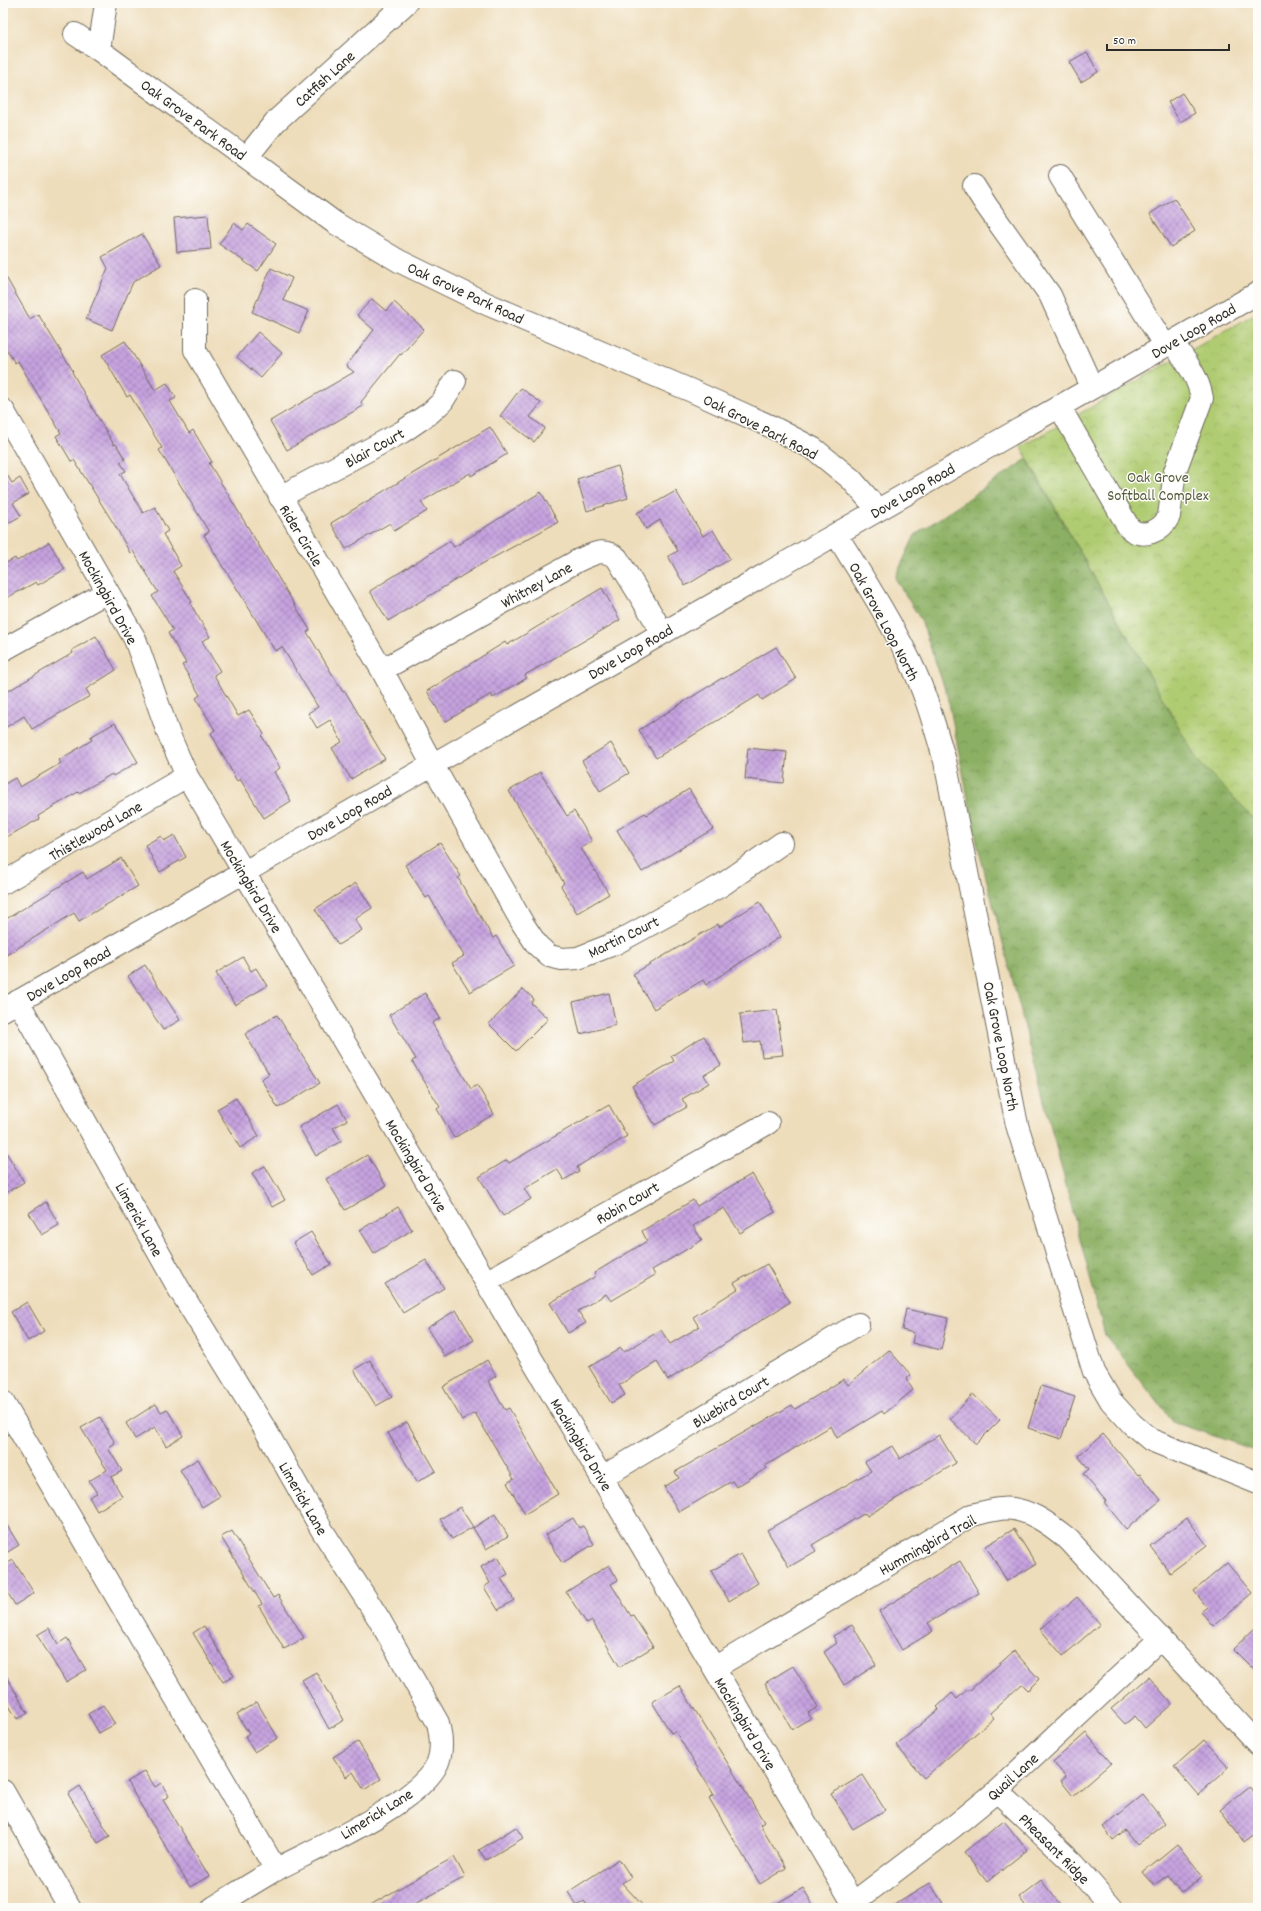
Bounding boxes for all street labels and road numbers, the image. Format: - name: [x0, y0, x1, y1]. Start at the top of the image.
- street label: Catfish Lane: [290, 46, 361, 113]
- street label: Oak Grove Park Road: [135, 75, 250, 167]
- street label: Oak Grove Park Road: [403, 257, 527, 331]
- street label: Dove Loop Road: [1148, 299, 1241, 366]
- street label: Oak Grove Park Road: [698, 389, 821, 467]
- street label: Blair Court: [341, 423, 409, 475]
- street label: Dove Loop Road: [867, 459, 960, 526]
- street label: Rider Circle: [272, 501, 327, 572]
- street label: Mockingbird Drive: [71, 547, 142, 650]
- street label: Whitney Lane: [497, 557, 577, 615]
- street label: Oak Grove Loop North: [842, 559, 924, 686]
- street label: Dove Loop Road: [585, 620, 678, 687]
- street label: Dove Loop Road: [304, 781, 397, 848]
- street label: Thistlewood Lane: [45, 796, 147, 868]
- street label: Mockingbird Drive: [213, 837, 287, 938]
- street label: Martin Court: [585, 911, 664, 965]
- street label: Dove Loop Road: [23, 942, 116, 1009]
- street label: Oak Grove Loop North: [976, 980, 1023, 1113]
- street label: Mockingbird Drive: [378, 1116, 452, 1217]
- street label: Robin Court: [592, 1177, 664, 1232]
- street label: Limerick Lane: [108, 1179, 168, 1261]
- street label: Bluebird Court: [688, 1371, 774, 1435]
- street label: Mockingbird Drive: [543, 1395, 617, 1496]
- street label: Limerick Lane: [271, 1458, 332, 1540]
- street label: Hummingbird Trail: [875, 1510, 981, 1582]
- street label: Mockingbird Drive: [707, 1674, 781, 1775]
- street label: Quail Lane: [983, 1748, 1045, 1807]
- street label: Limerick Lane: [337, 1784, 418, 1846]
- street label: Pheasant Ridge: [1012, 1809, 1094, 1891]

